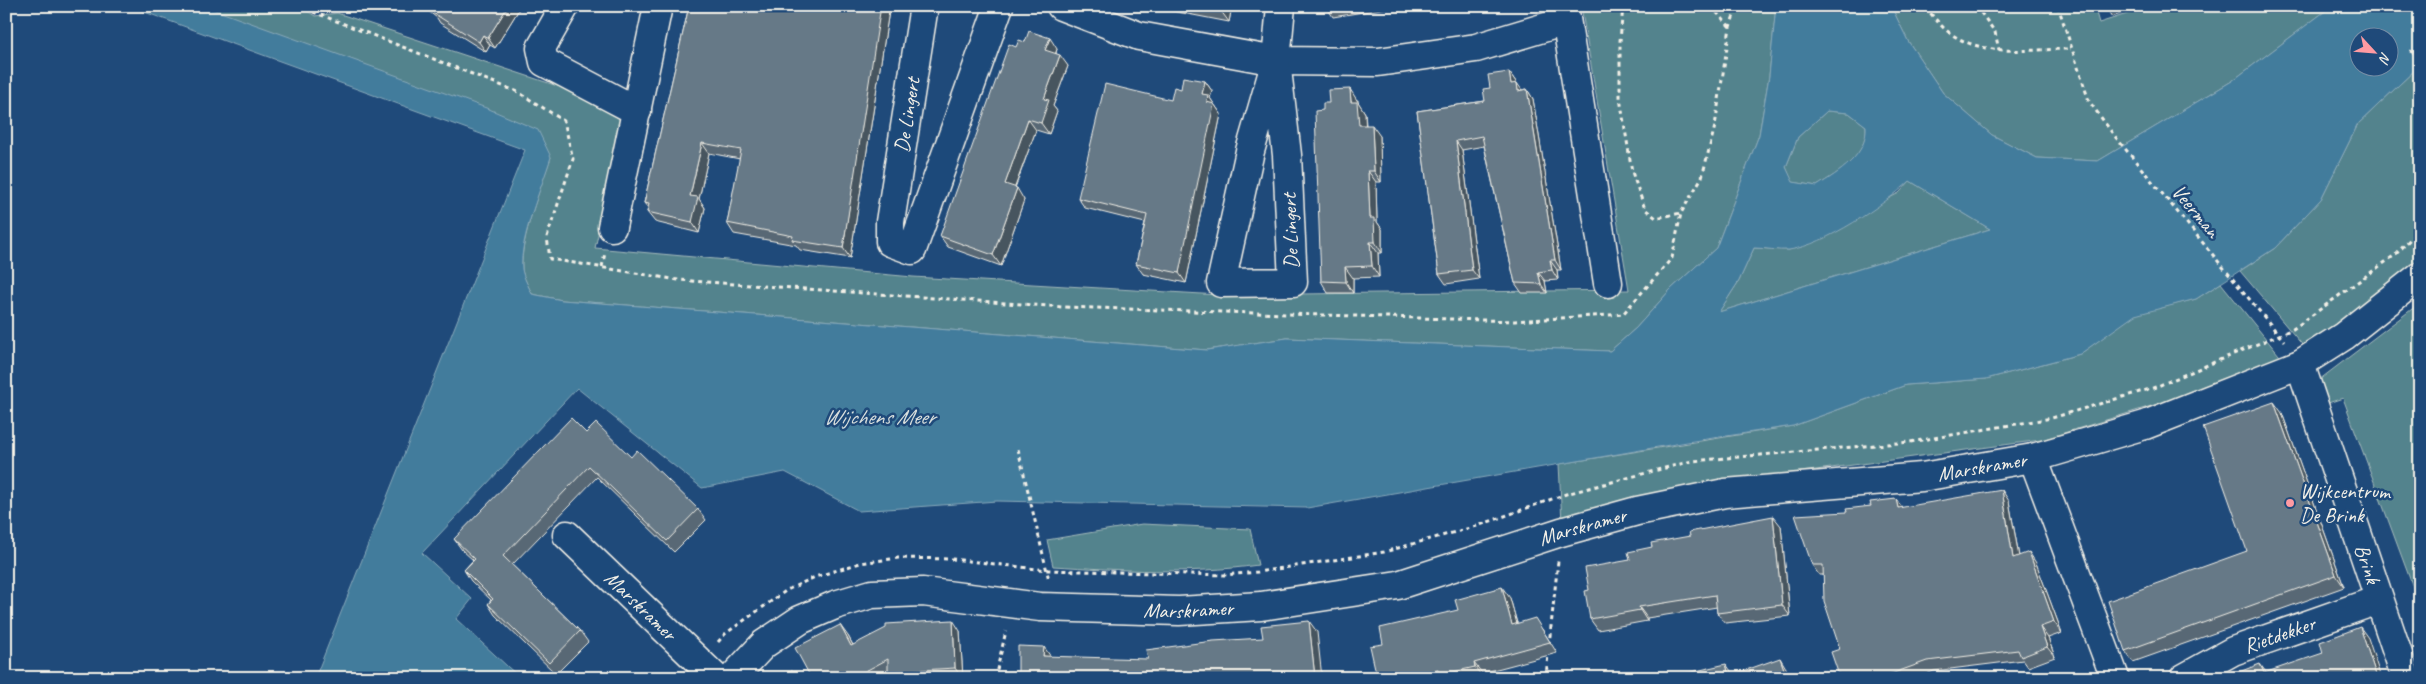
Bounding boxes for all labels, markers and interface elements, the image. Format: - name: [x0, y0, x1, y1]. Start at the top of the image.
- north arrow: [2348, 28, 2398, 78]
- text: N: [2375, 50, 2395, 67]
- street label: De Lingert: [888, 74, 926, 154]
- street label: Veerman: [2166, 179, 2227, 244]
- street label: De Lingert: [1276, 191, 1304, 269]
- water label: Wijchens Meer: [824, 403, 938, 431]
- street label: Marskramer: [1935, 446, 2030, 487]
- place label: Wijkcentrum De Brink: [2300, 478, 2392, 528]
- marker: Wijkcentrum De Brink: [2284, 497, 2296, 509]
- street label: Marskramer: [1535, 501, 1631, 551]
- street label: Brink: [2349, 541, 2387, 588]
- street label: Marskramer: [599, 565, 683, 647]
- street label: Marskramer: [1143, 595, 1235, 624]
- street label: Rietdekker: [2240, 610, 2320, 659]

